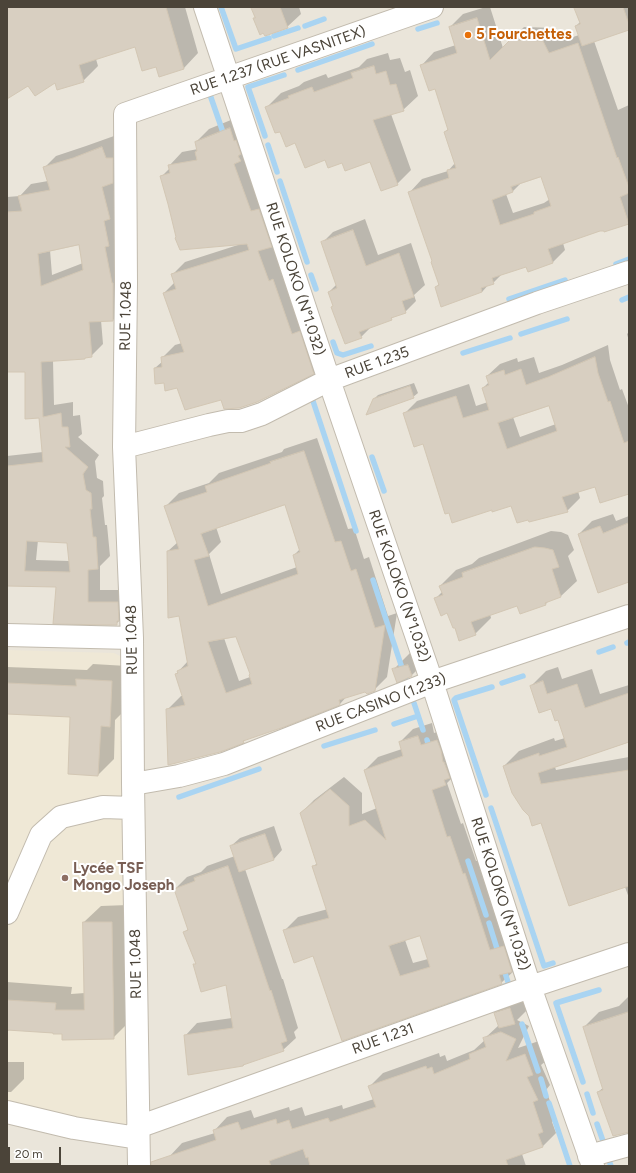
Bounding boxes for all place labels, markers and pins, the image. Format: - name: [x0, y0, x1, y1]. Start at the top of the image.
- place label: 5 Fourchettes: [476, 26, 572, 44]
- marker: 5 Fourchettes: [463, 30, 473, 40]
- place label: Lycée TSF Mongo Joseph: [73, 860, 174, 895]
- marker: Lycée TSF Mongo Joseph: [60, 873, 70, 883]

